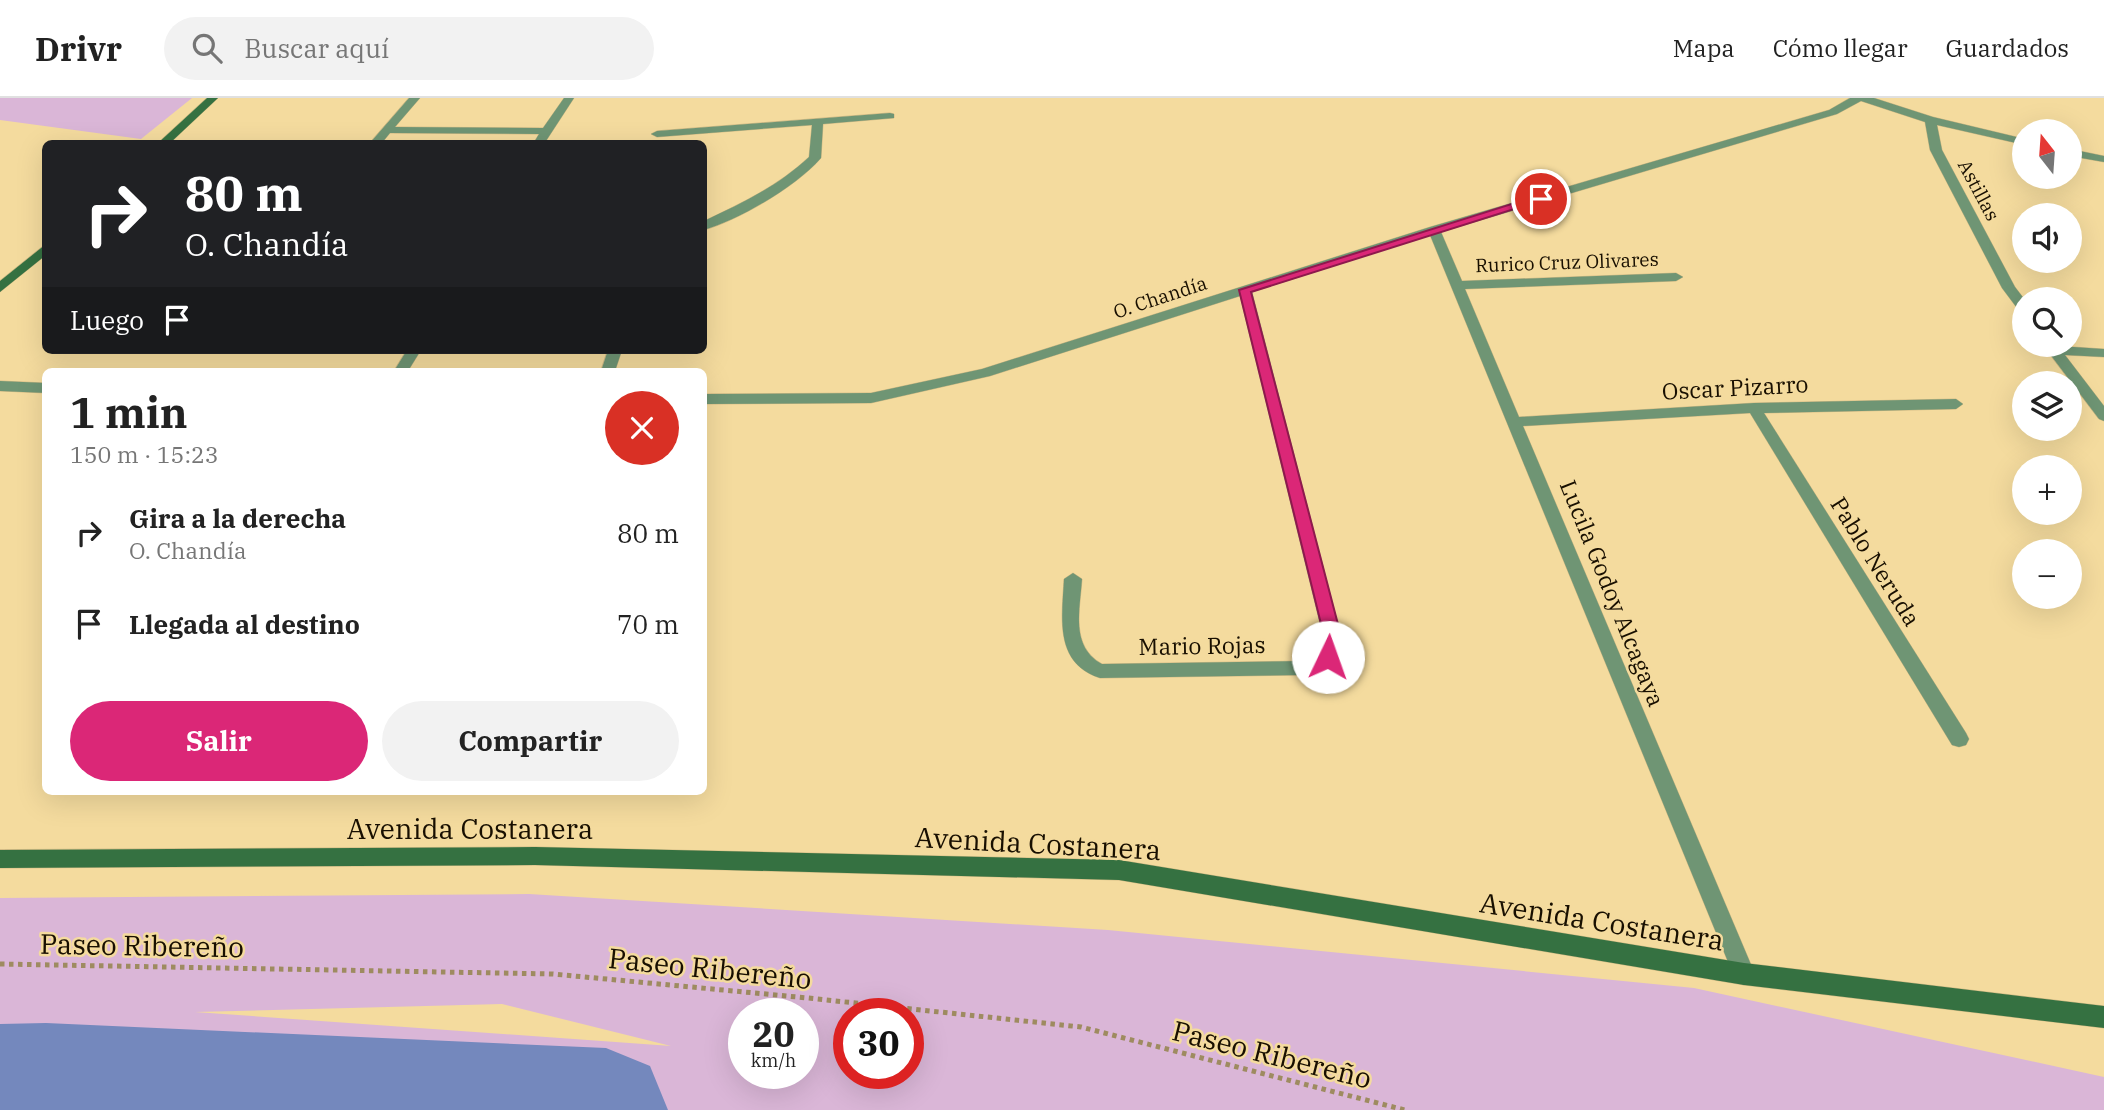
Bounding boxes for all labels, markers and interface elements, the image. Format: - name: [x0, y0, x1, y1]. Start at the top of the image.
- search box: [164, 17, 654, 80]
- text: Drivr: [35, 27, 122, 70]
- icon: search: [188, 29, 226, 67]
- text: Buscar aquí: [244, 31, 389, 65]
- text: Mapa: [1673, 32, 1735, 64]
- text: Cómo llegar: [1773, 32, 1908, 64]
- text: Guardados: [1946, 32, 2069, 64]
- north arrow: [2012, 119, 2082, 189]
- map controls: [2012, 119, 2082, 609]
- street label: Astillas: [1953, 155, 2005, 225]
- text: 80 m: [185, 161, 303, 224]
- icon: right: [70, 168, 161, 259]
- pin: [1511, 169, 1571, 229]
- icon: arrive: [1522, 180, 1560, 218]
- button: sound: [2012, 203, 2082, 273]
- text: O. Chandía: [185, 223, 348, 265]
- street label: Rurico Cruz Olivares: [1475, 247, 1659, 277]
- street label: O. Chandía: [1110, 271, 1210, 323]
- button: search: [2012, 287, 2082, 357]
- icon: arrive: [158, 301, 196, 339]
- text: Luego: [70, 303, 144, 337]
- street label: Oscar Pizarro: [1661, 368, 1809, 406]
- button: layers: [2012, 371, 2082, 441]
- text: 1 min: [70, 385, 188, 440]
- button: close: [605, 391, 679, 465]
- text: 150 m · 15:23: [70, 439, 219, 469]
- button: +: [2012, 455, 2082, 525]
- street label: Lucila Godoy Alcagaya: [1554, 475, 1672, 711]
- street label: Pablo Neruda: [1824, 491, 1928, 631]
- text: Gira a la derecha: [129, 501, 346, 535]
- icon: right: [70, 514, 108, 552]
- text: 80 m: [617, 516, 679, 550]
- text: O. Chandía: [129, 535, 246, 565]
- button: −: [2012, 539, 2082, 609]
- icon: arrive: [70, 605, 108, 643]
- text: Llegada al destino: [129, 607, 360, 641]
- text: 70 m: [617, 607, 679, 641]
- position arrow: [1291, 620, 1365, 694]
- street label: Mario Rojas: [1138, 629, 1266, 661]
- button: Salir: [70, 701, 368, 781]
- button: Compartir: [382, 701, 679, 781]
- street label: Avenida Costanera: [347, 810, 593, 847]
- street label: Avenida Costanera: [914, 818, 1162, 868]
- street label: Avenida Costanera: [1477, 883, 1727, 959]
- street label: Paseo Ribereño: [40, 925, 244, 965]
- street label: Paseo Ribereño: [607, 939, 813, 997]
- speed limit sign: 30: [833, 998, 924, 1089]
- text: 20: [752, 1011, 795, 1057]
- street label: Paseo Ribereño: [1169, 1011, 1375, 1097]
- text: km/h: [751, 1049, 796, 1072]

